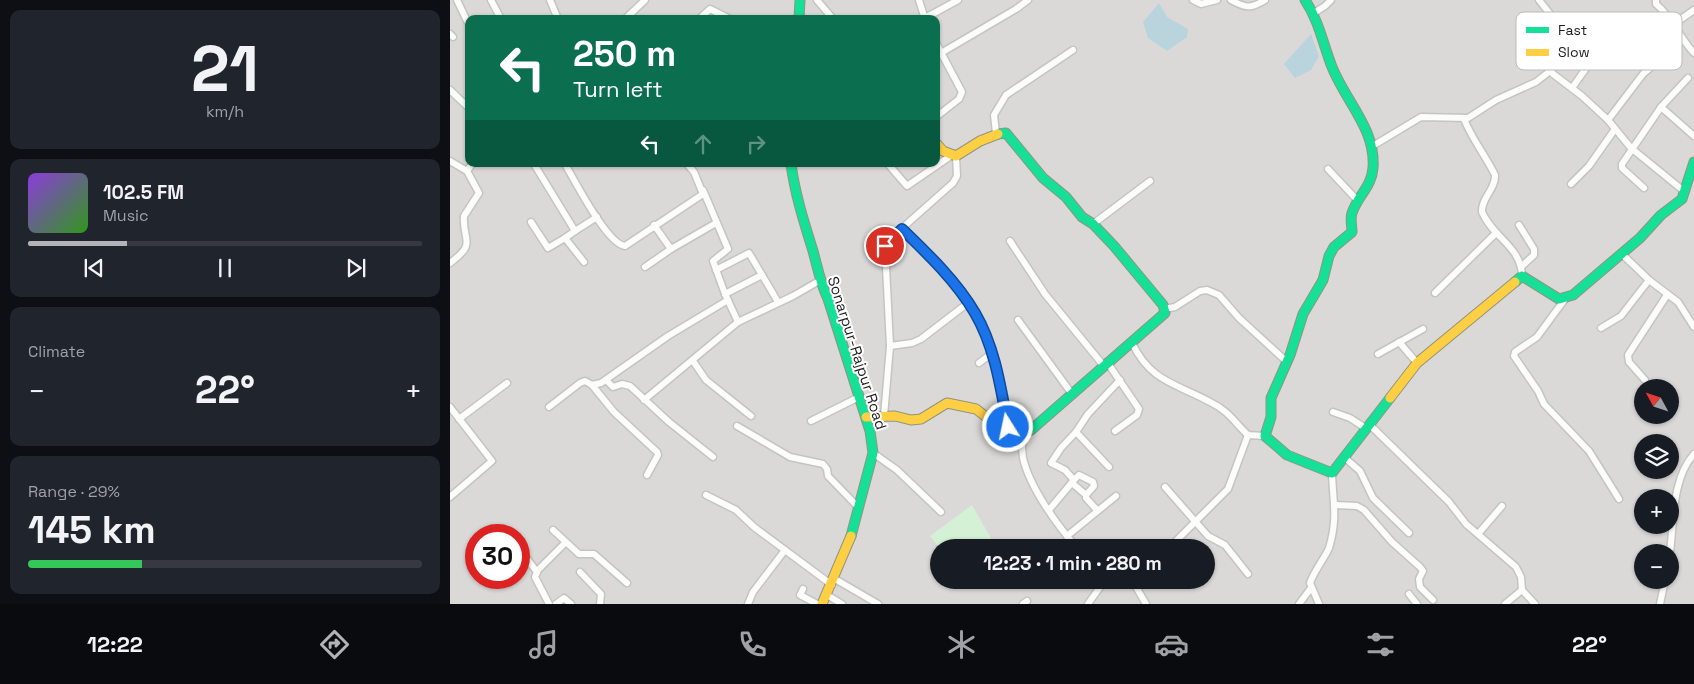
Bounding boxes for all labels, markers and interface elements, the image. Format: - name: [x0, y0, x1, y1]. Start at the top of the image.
- legend: [1516, 12, 1682, 70]
- text: Fast: [1558, 21, 1587, 39]
- text: 21: [191, 27, 259, 110]
- text: 250 m: [573, 32, 676, 76]
- icon: left: [490, 35, 555, 100]
- text: Slow: [1558, 43, 1590, 61]
- text: Turn left: [573, 75, 663, 103]
- text: km/h: [206, 101, 244, 122]
- icon: left: [636, 130, 664, 158]
- icon: ahead: [689, 130, 717, 158]
- icon: right: [742, 130, 770, 158]
- text: 102.5 FM: [103, 180, 184, 205]
- text: Music: [103, 205, 149, 226]
- pin: [864, 225, 906, 267]
- icon: arrive: [871, 232, 899, 260]
- icon: previous: [80, 254, 108, 282]
- icon: pause: [211, 254, 239, 282]
- icon: next: [342, 254, 370, 282]
- street label: Sonarpur-Rajpur Road: [824, 274, 891, 432]
- text: Climate: [28, 341, 85, 362]
- text: 22°: [195, 366, 255, 414]
- text: −: [28, 373, 45, 409]
- text: +: [405, 373, 422, 409]
- north arrow: [1634, 379, 1679, 424]
- map controls: [1634, 379, 1679, 589]
- position arrow: [981, 400, 1033, 452]
- button: layers: [1634, 434, 1679, 479]
- text: Range · 29%: [28, 481, 120, 502]
- button: +: [1634, 489, 1679, 534]
- text: 145 km: [28, 506, 156, 554]
- speed limit sign: 30: [465, 524, 530, 589]
- button: −: [1634, 544, 1679, 589]
- text: 12:23 · 1 min · 280 m: [983, 551, 1162, 576]
- icon: directions: [317, 627, 352, 662]
- icon: music: [526, 627, 561, 662]
- icon: phone: [735, 627, 770, 662]
- icon: climate: [944, 627, 979, 662]
- icon: car: [1154, 627, 1189, 662]
- icon: filters: [1363, 627, 1398, 662]
- text: 12:22: [87, 630, 143, 658]
- text: 22°: [1572, 630, 1607, 658]

